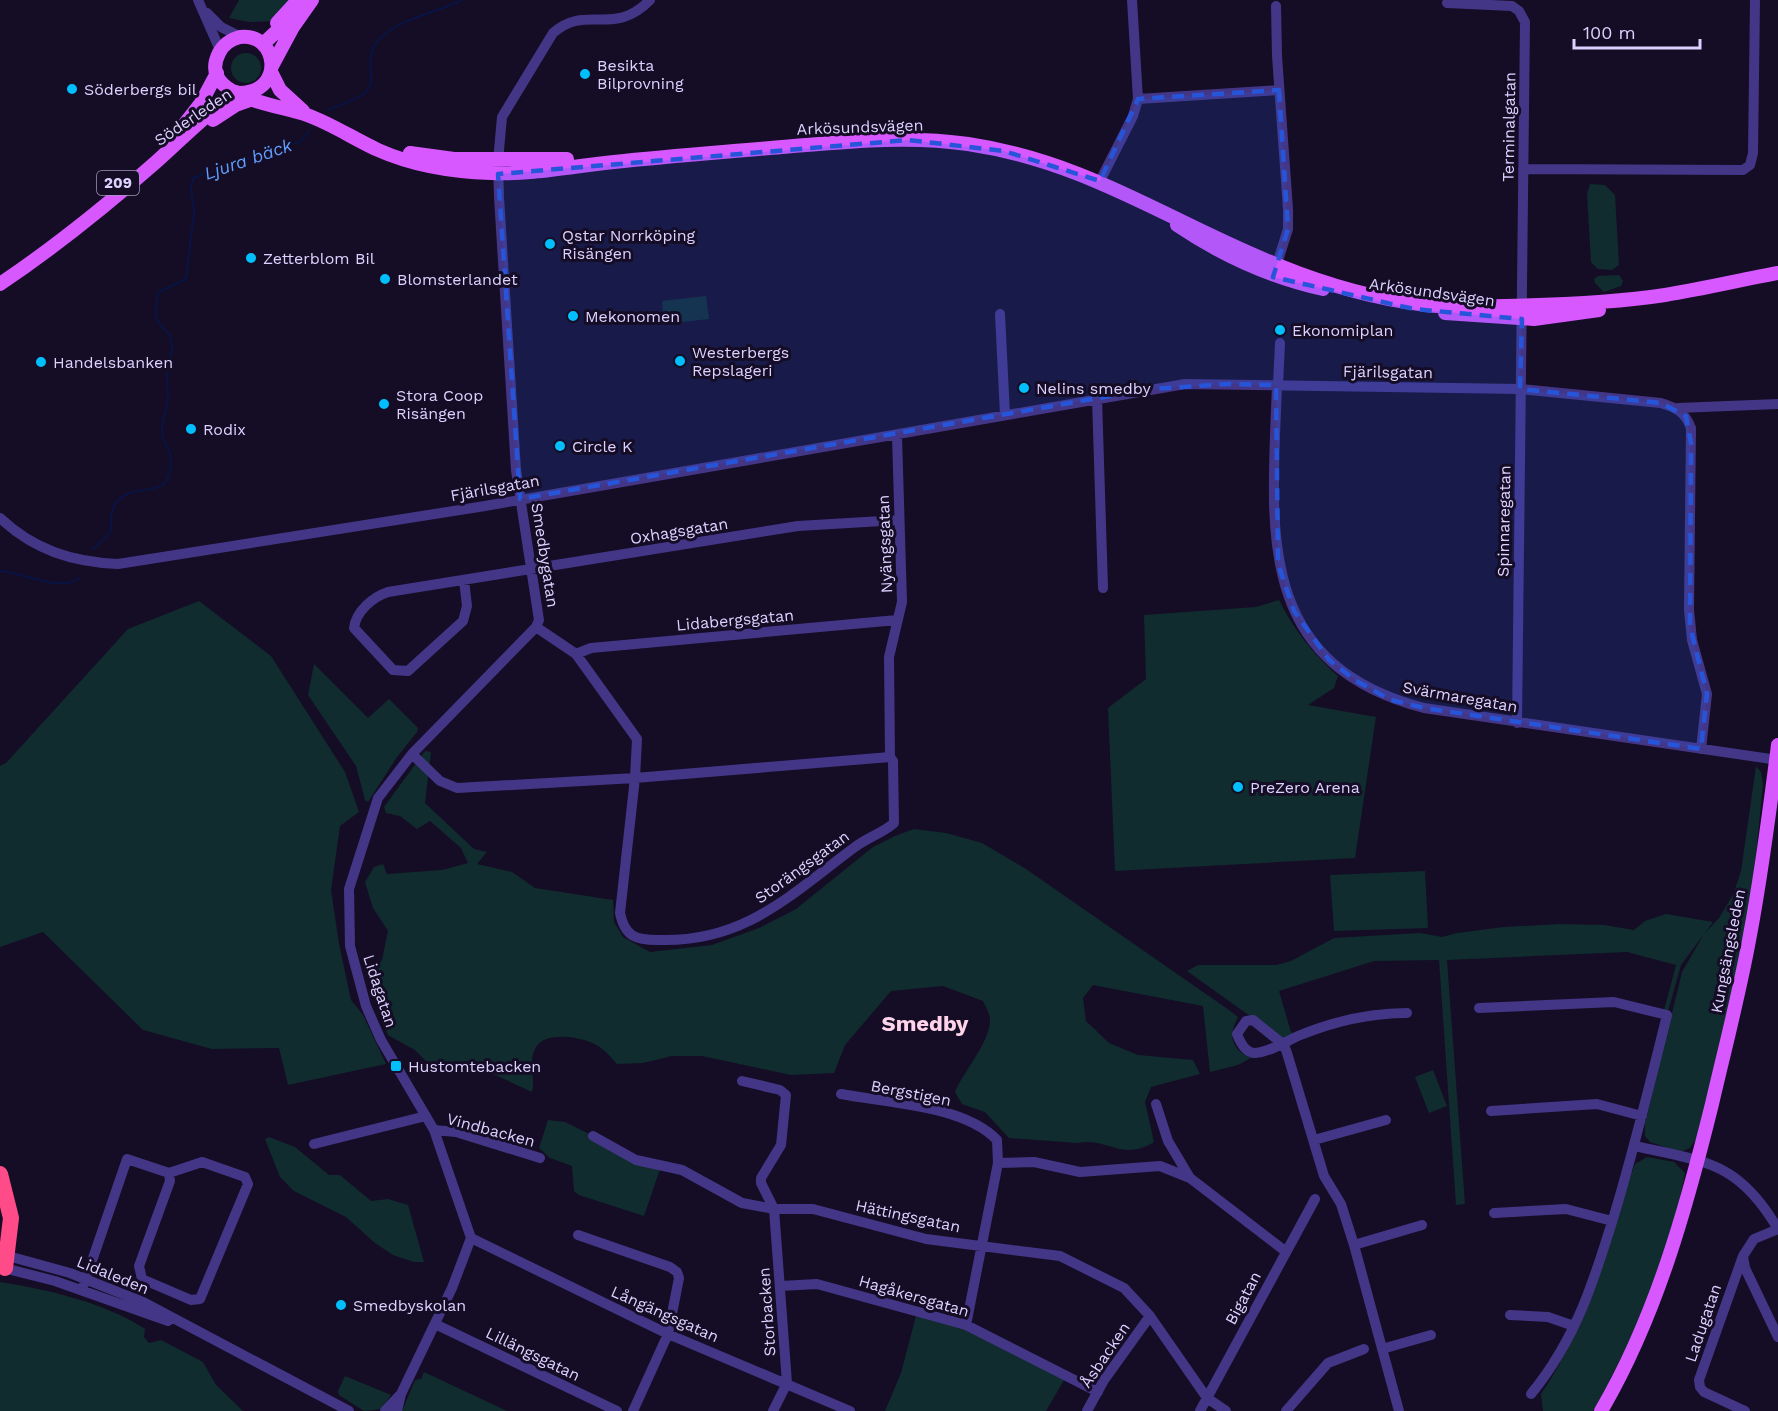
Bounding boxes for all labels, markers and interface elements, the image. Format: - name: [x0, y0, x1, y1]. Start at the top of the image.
- scale bar: [1574, 12, 1700, 50]
- text: 100 m: [1583, 22, 1636, 43]
- place label: Besikta Bilprovning: [597, 56, 684, 93]
- marker: Besikta Bilprovning: [578, 67, 592, 81]
- street label: Terminalgatan: [1499, 72, 1519, 182]
- place label: Söderbergs bil: [84, 80, 197, 99]
- marker: Söderbergs bil: [65, 82, 79, 96]
- street label: Söderleden: [151, 84, 235, 150]
- street label: Arkösundsvägen: [796, 115, 924, 139]
- water label: Ljura bäck: [201, 134, 296, 184]
- road number: 209: [97, 171, 139, 195]
- place label: Qstar Norrköping Risängen: [562, 226, 696, 263]
- marker: Qstar Norrköping Risängen: [543, 237, 557, 251]
- place label: Zetterblom Bil: [263, 249, 375, 268]
- marker: Zetterblom Bil: [244, 251, 258, 265]
- place label: Blomsterlandet: [397, 270, 518, 289]
- marker: Blomsterlandet: [378, 272, 392, 286]
- street label: Arkösundsvägen: [1368, 274, 1496, 310]
- place label: Mekonomen: [585, 307, 680, 326]
- marker: Mekonomen: [566, 309, 580, 323]
- place label: Ekonomiplan: [1292, 321, 1394, 340]
- marker: Ekonomiplan: [1273, 323, 1287, 337]
- place label: Westerbergs Repslageri: [692, 343, 789, 380]
- place label: Handelsbanken: [53, 353, 173, 372]
- marker: Westerbergs Repslageri: [673, 354, 687, 368]
- marker: Handelsbanken: [34, 355, 48, 369]
- street label: Fjärilsgatan: [1343, 362, 1433, 382]
- place label: Nelins smedby: [1036, 379, 1152, 398]
- marker: Nelins smedby: [1017, 381, 1031, 395]
- place label: Stora Coop Risängen: [396, 386, 483, 423]
- marker: Stora Coop Risängen: [377, 397, 391, 411]
- place label: Rodix: [203, 420, 246, 439]
- marker: Rodix: [184, 422, 198, 436]
- place label: Circle K: [572, 437, 633, 456]
- marker: Circle K: [553, 439, 567, 453]
- street label: Spinnaregatan: [1494, 465, 1514, 577]
- street label: Fjärilsgatan: [449, 471, 541, 505]
- street label: Nyängsgatan: [874, 494, 896, 594]
- street label: Smedbygatan: [527, 501, 563, 609]
- street label: Oxhagsgatan: [629, 514, 729, 548]
- street label: Lidabergsgatan: [675, 605, 795, 635]
- street label: Svärmaregatan: [1401, 678, 1519, 716]
- place label: PreZero Arena: [1250, 778, 1360, 797]
- marker: PreZero Arena: [1231, 780, 1245, 794]
- street label: Storängsgatan: [751, 826, 853, 908]
- street label: Kungsängsleden: [1707, 887, 1749, 1015]
- street label: Lidagatan: [359, 952, 401, 1030]
- district label: Smedby: [882, 1011, 969, 1036]
- place label: Hustomtebacken: [408, 1057, 541, 1076]
- marker: Hustomtebacken: [389, 1059, 403, 1073]
- street label: Bergstigen: [869, 1076, 953, 1110]
- street label: Vindbacken: [445, 1109, 537, 1151]
- street label: Hättingsgatan: [854, 1196, 962, 1236]
- street label: Lidaleden: [74, 1252, 152, 1298]
- street label: Storbacken: [754, 1267, 780, 1357]
- street label: Bigatan: [1221, 1268, 1265, 1328]
- street label: Hagåkersgatan: [857, 1271, 971, 1321]
- street label: Ladugatan: [1681, 1281, 1725, 1365]
- street label: Långängsgatan: [608, 1282, 722, 1346]
- place label: Smedbyskolan: [353, 1296, 466, 1315]
- marker: Smedbyskolan: [334, 1298, 348, 1312]
- street label: Åsbacken: [1076, 1319, 1134, 1391]
- street label: Lillängsgatan: [483, 1323, 583, 1385]

